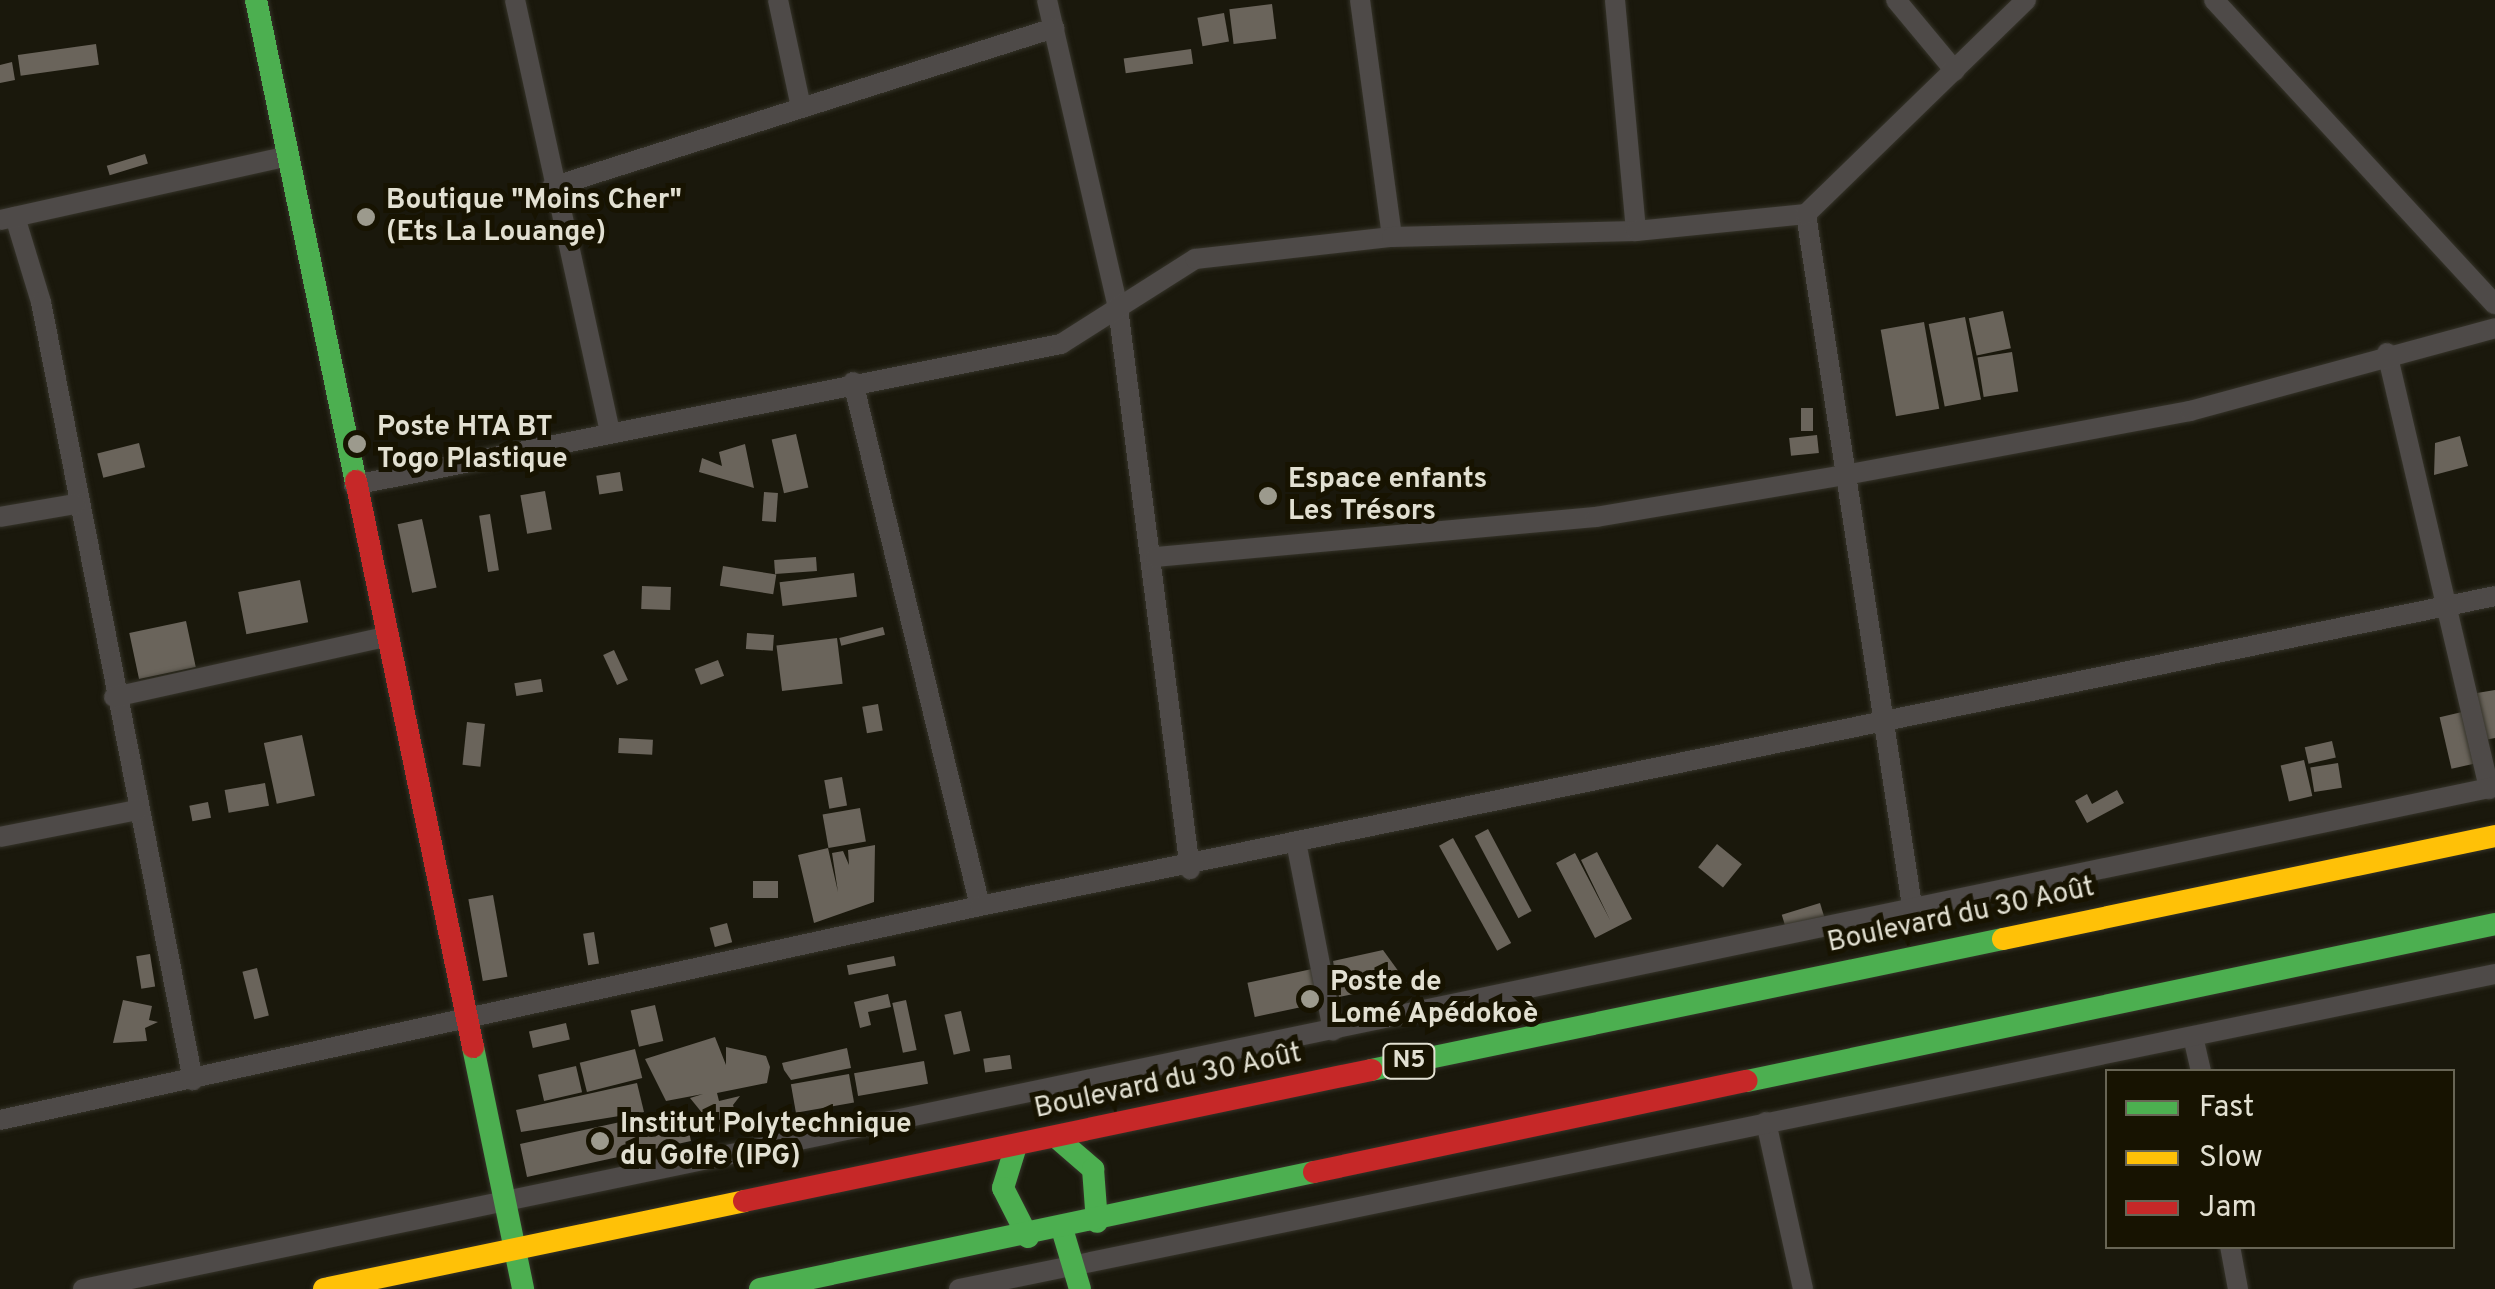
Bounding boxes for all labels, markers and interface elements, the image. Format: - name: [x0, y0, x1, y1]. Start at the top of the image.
- place label: Boutique "Moins Cher" (Ets La Louange): [386, 184, 682, 250]
- marker: Boutique "Moins Cher" (Ets La Louange): [355, 206, 377, 228]
- place label: Poste HTA BT Togo Plastique: [377, 411, 568, 477]
- marker: Poste HTA BT Togo Plastique: [346, 433, 368, 455]
- place label: Espace enfants Les Trésors: [1288, 463, 1487, 529]
- marker: Espace enfants Les Trésors: [1257, 485, 1279, 507]
- street label: Boulevard du 30 Août: [1824, 871, 2098, 961]
- place label: Poste de Lomé Apédokoè: [1330, 966, 1539, 1032]
- marker: Poste de Lomé Apédokoè: [1299, 988, 1321, 1010]
- street label: Boulevard du 30 Août: [1031, 1037, 1305, 1127]
- road number: N5: [1382, 1041, 1436, 1081]
- legend: [2105, 1069, 2455, 1249]
- text: Fast: [2199, 1090, 2254, 1127]
- place label: Institut Polytechnique du Golfe (IPG): [620, 1108, 912, 1174]
- marker: Institut Polytechnique du Golfe (IPG): [589, 1130, 611, 1152]
- text: Slow: [2199, 1140, 2263, 1177]
- text: Jam: [2199, 1190, 2257, 1227]

